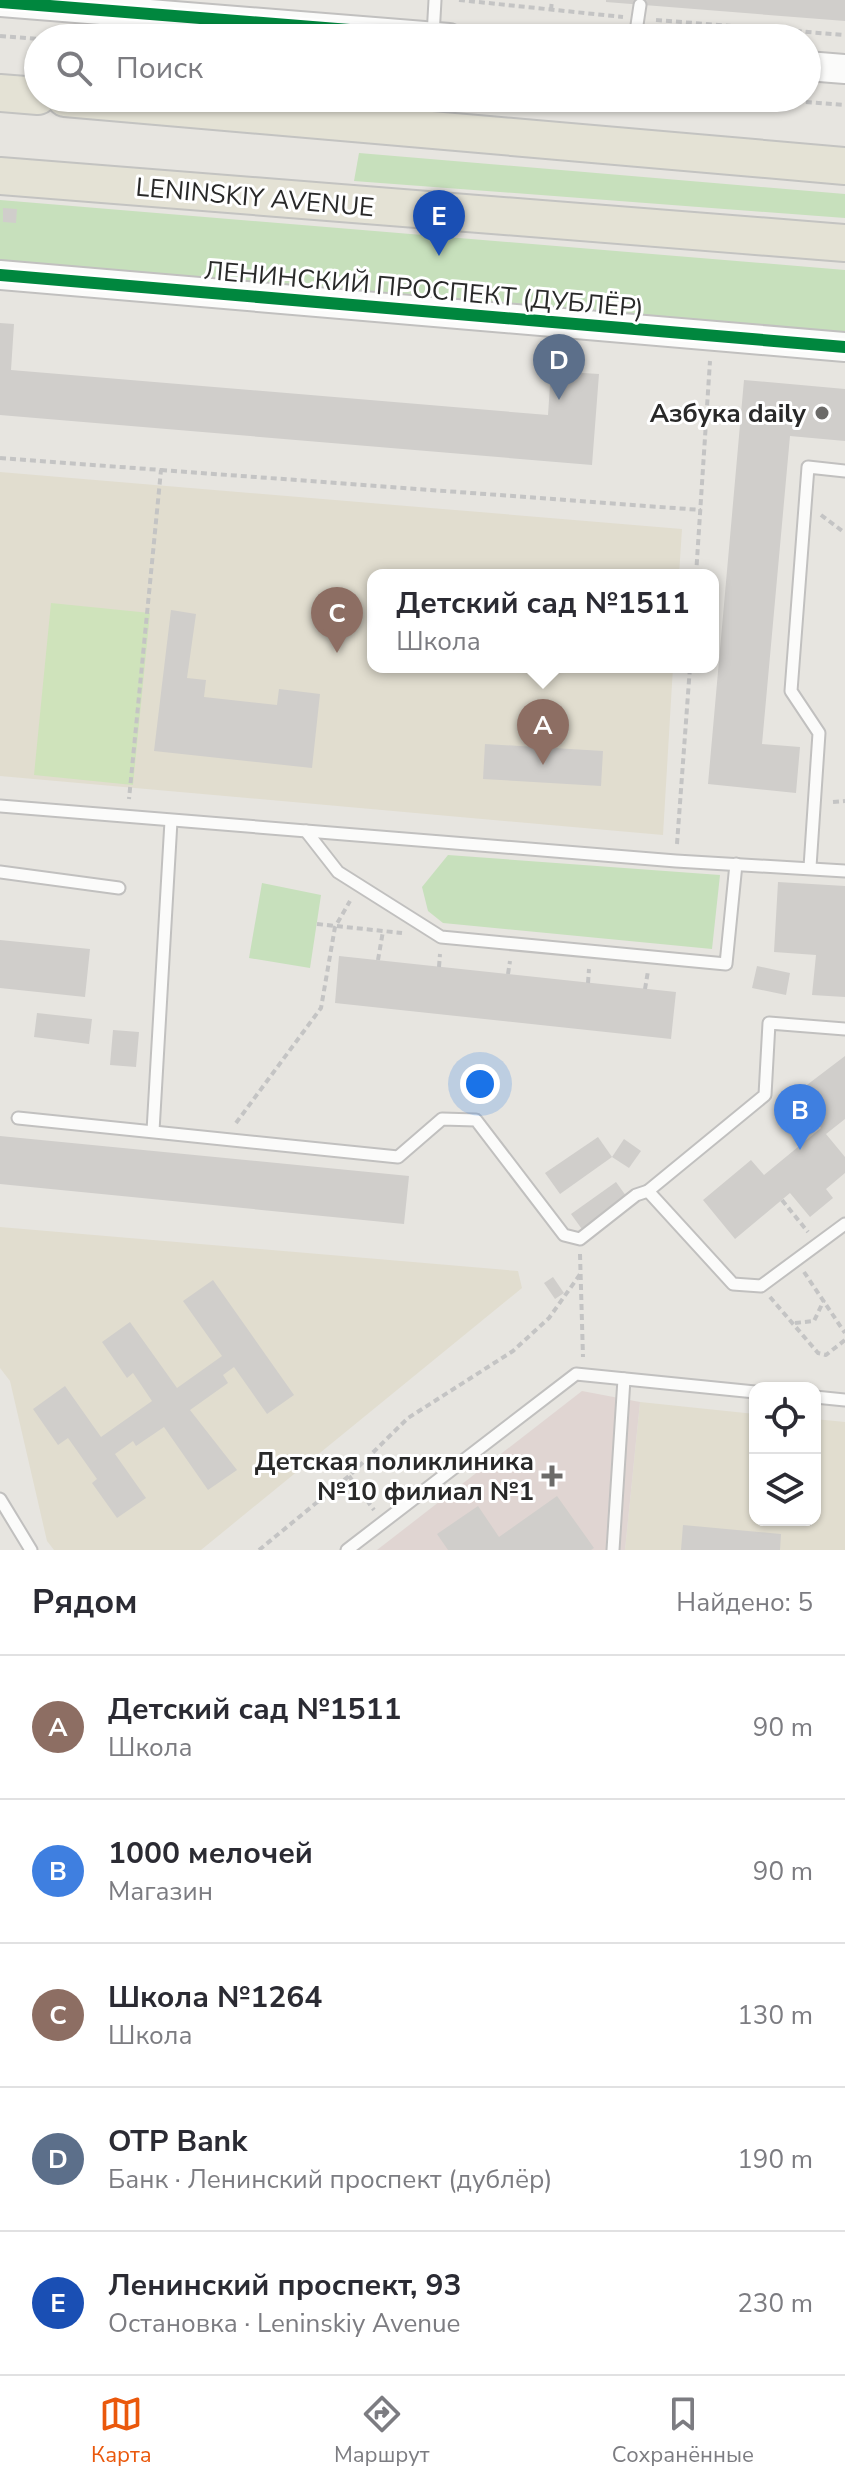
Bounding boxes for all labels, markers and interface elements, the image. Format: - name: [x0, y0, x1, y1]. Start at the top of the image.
- search box: [24, 24, 821, 112]
- icon: search: [52, 46, 96, 90]
- text: Поиск: [116, 48, 203, 89]
- street label: LENINSKIY AVENUE: [134, 170, 376, 225]
- pin: E: [413, 190, 465, 256]
- street label: ЛЕНИНСКИЙ ПРОСПЕКТ (ДУБЛЁР): [203, 253, 645, 326]
- pin: D: [533, 334, 585, 400]
- place label: Азбука daily: [650, 396, 806, 431]
- marker: Азбука daily: [813, 404, 831, 422]
- popup: [367, 569, 719, 673]
- text: Детский сад №1511: [396, 583, 690, 624]
- pin: C: [311, 587, 363, 653]
- text: Школа: [396, 624, 481, 659]
- pin: A: [517, 699, 569, 765]
- your location: [460, 1064, 500, 1104]
- pin: B: [774, 1084, 826, 1150]
- map controls: [749, 1382, 821, 1526]
- button: locate: [749, 1382, 821, 1454]
- place label: Детская поликлиника №10 филиал №1: [255, 1444, 534, 1509]
- button: layers: [749, 1454, 821, 1526]
- marker: Детская поликлиника №10 филиал №1: [541, 1465, 563, 1487]
- text: Рядом: [32, 1579, 138, 1625]
- text: Найдено: 5: [676, 1585, 813, 1620]
- text: Детский сад №1511: [108, 1689, 402, 1730]
- text: A: [48, 1710, 68, 1745]
- text: 90 m: [753, 1710, 813, 1745]
- text: Школа: [108, 1730, 192, 1765]
- text: 1000 мелочей: [108, 1833, 313, 1874]
- text: B: [49, 1854, 67, 1889]
- text: 90 m: [753, 1854, 813, 1889]
- text: Магазин: [108, 1874, 213, 1909]
- text: Школа №1264: [108, 1977, 322, 2018]
- text: C: [49, 1998, 67, 2033]
- text: 130 m: [737, 1998, 813, 2033]
- text: Школа: [108, 2018, 192, 2053]
- text: OTP Bank: [108, 2121, 247, 2162]
- text: D: [48, 2142, 68, 2177]
- text: 190 m: [737, 2142, 813, 2177]
- text: Банк · Ленинский проспект (дублёр): [108, 2162, 552, 2197]
- text: Ленинский проспект, 93: [108, 2265, 462, 2306]
- text: E: [50, 2286, 66, 2321]
- text: 230 m: [737, 2286, 813, 2321]
- text: Остановка · Leninskiy Avenue: [108, 2306, 460, 2341]
- tab: Карта: [91, 2392, 152, 2470]
- tab: Маршрут: [334, 2392, 430, 2470]
- tab: Сохранённые: [612, 2392, 754, 2470]

